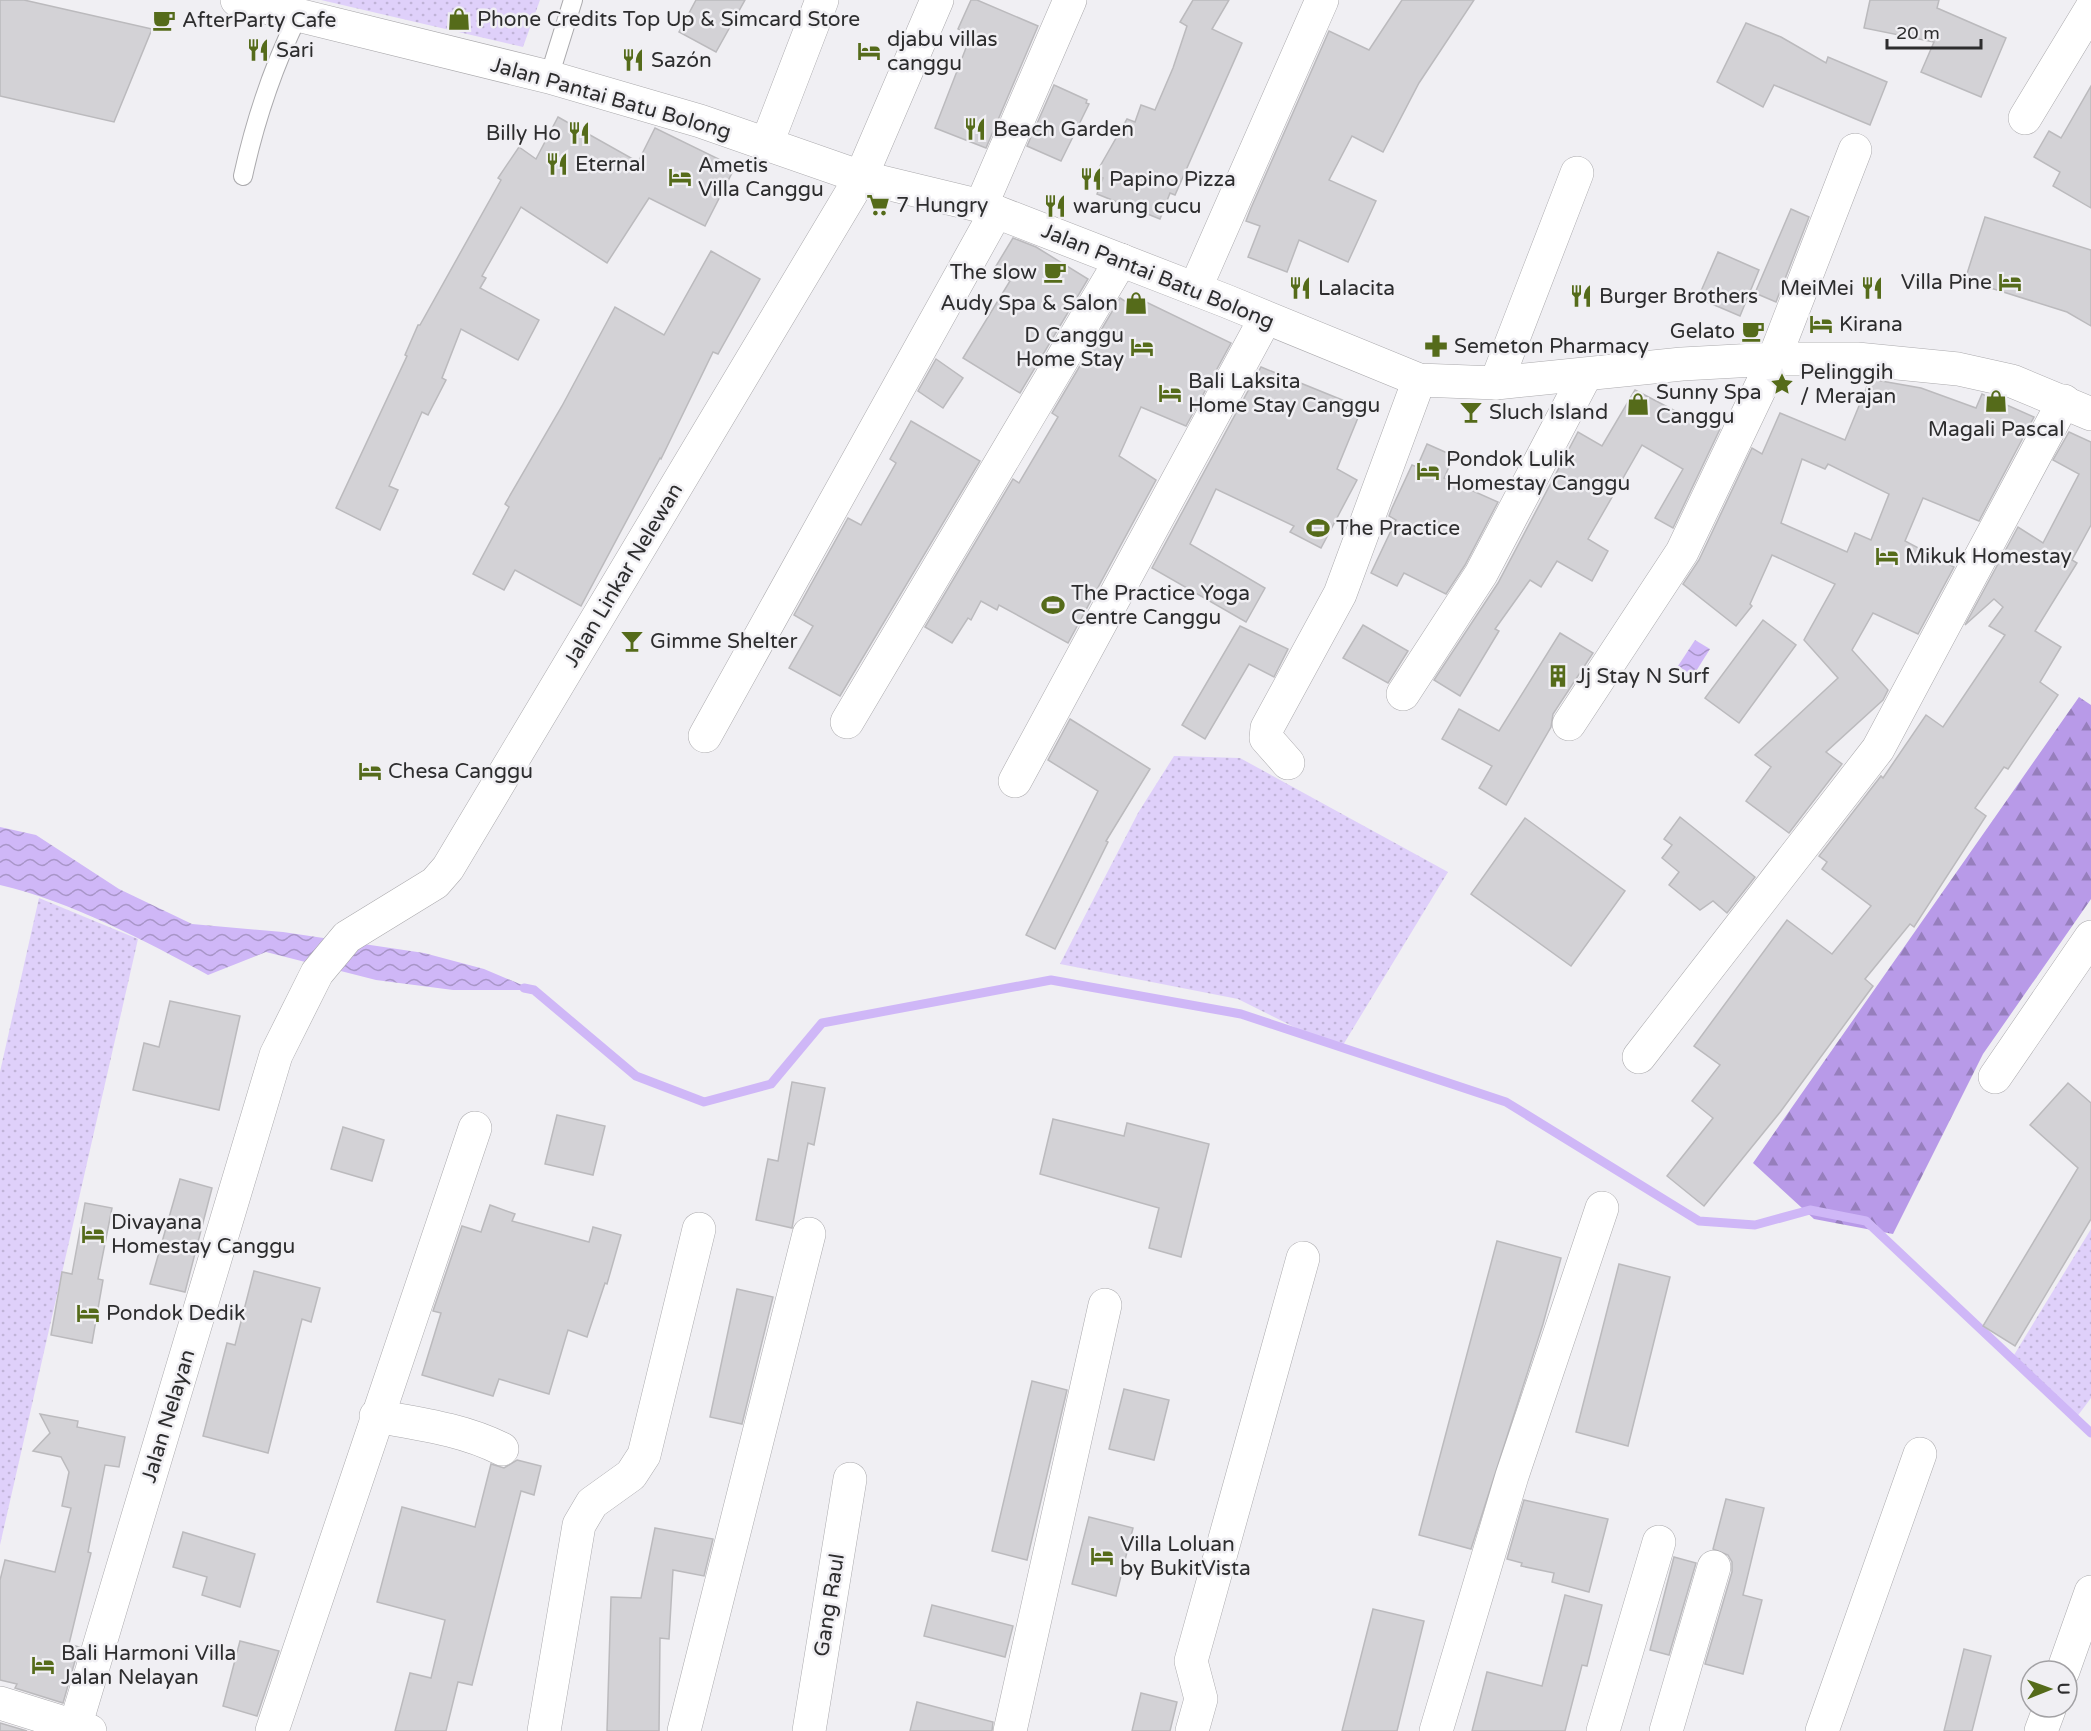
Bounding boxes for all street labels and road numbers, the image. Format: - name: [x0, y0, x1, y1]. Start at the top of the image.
- street label: Jalan Pantai Batu Bolong: [488, 52, 734, 145]
- street label: Jalan Pantai Batu Bolong: [1038, 218, 1278, 335]
- street label: Jalan Linkar Nelewan: [559, 479, 688, 672]
- street label: Jalan Nelayan: [136, 1347, 201, 1486]
- street label: Gang Raul: [809, 1552, 850, 1658]

